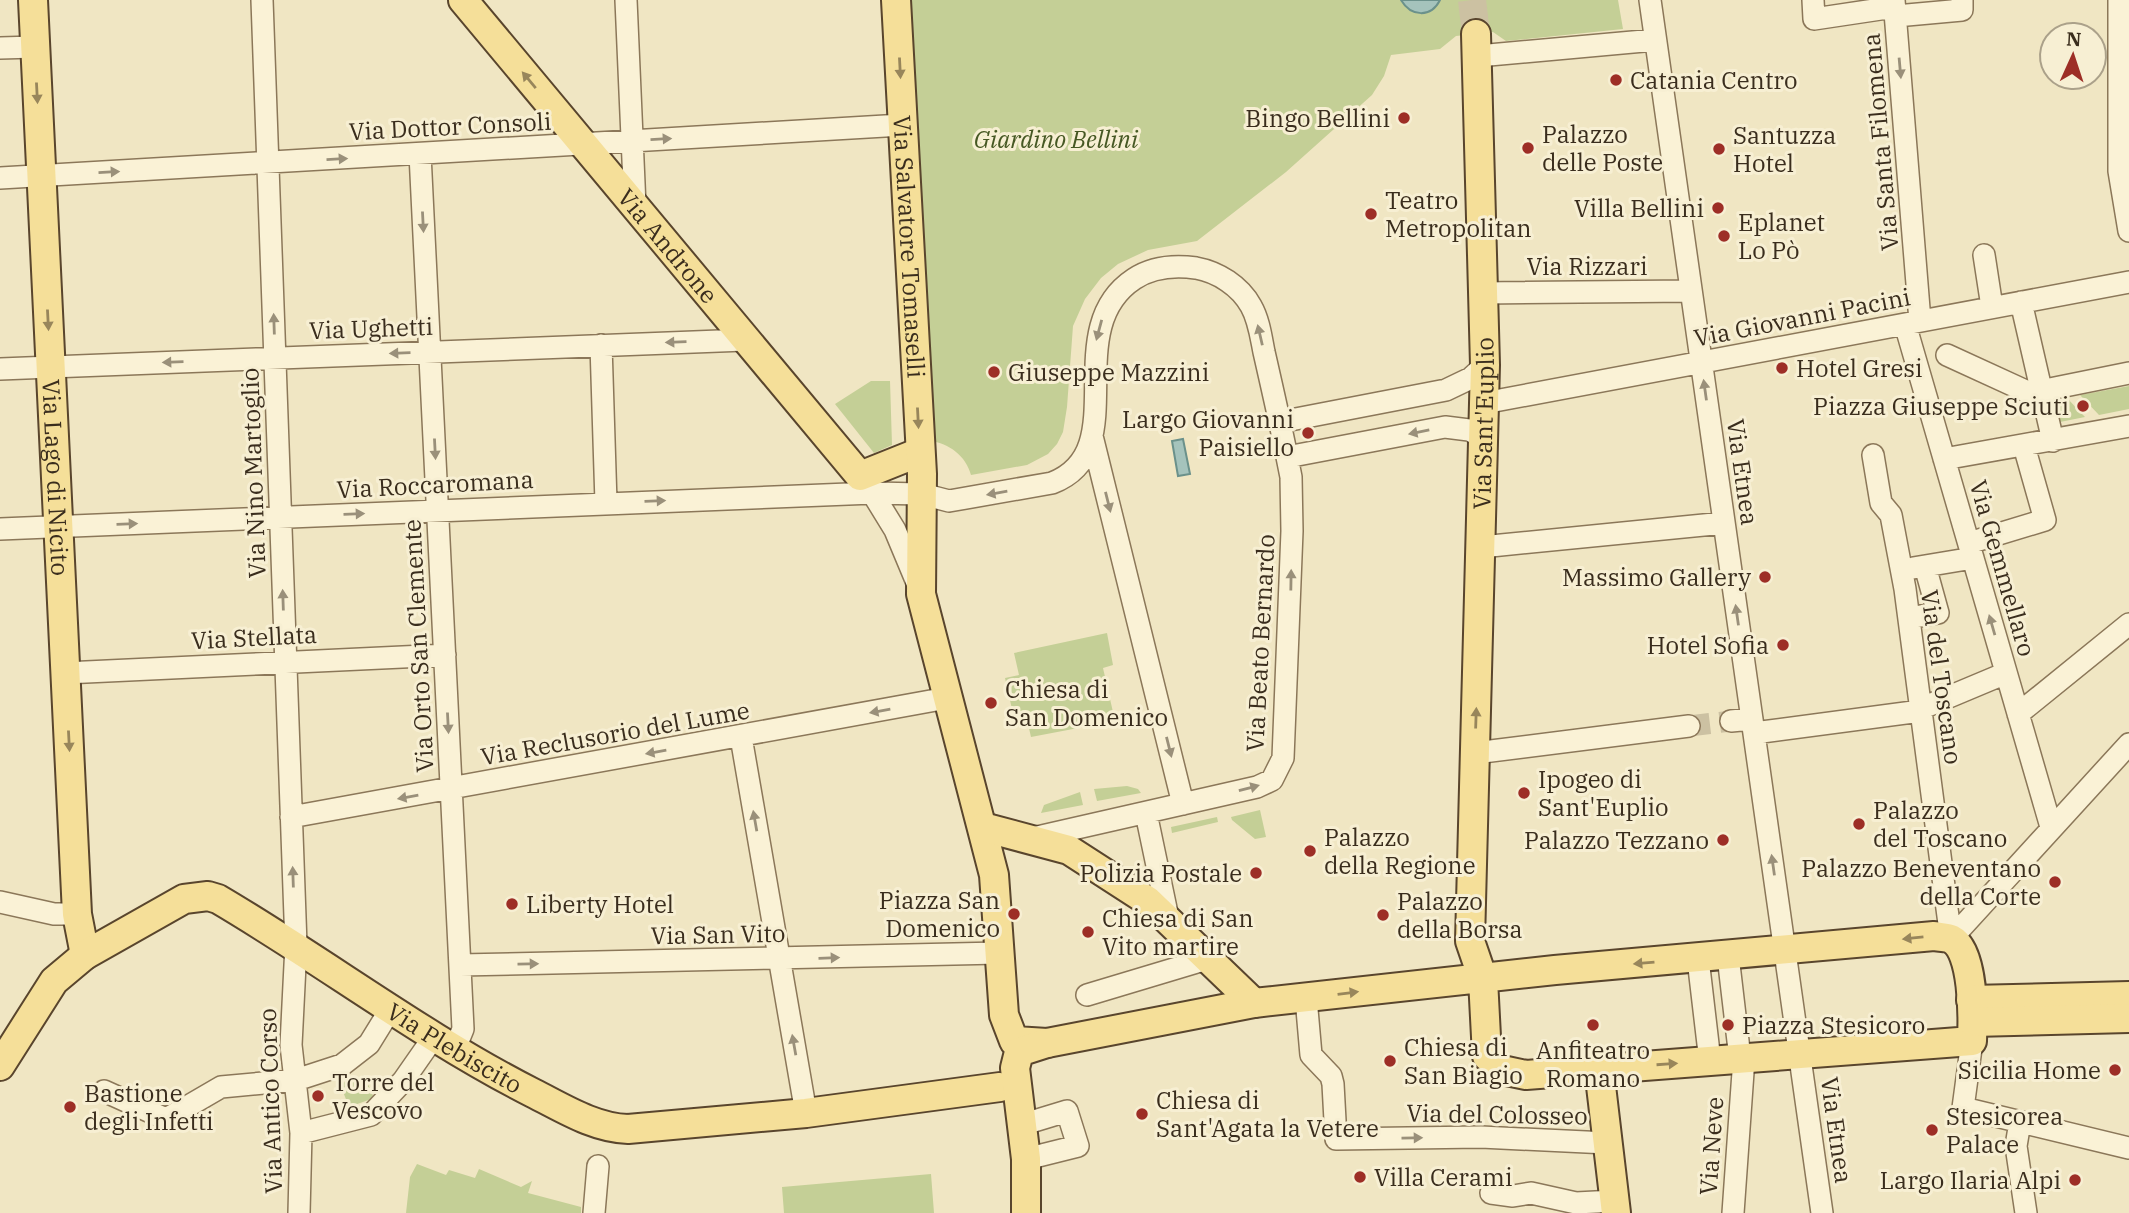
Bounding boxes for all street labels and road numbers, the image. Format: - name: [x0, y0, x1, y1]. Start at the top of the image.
- street label: Via Santa Filomena: [1855, 32, 1905, 252]
- street label: Via Dottor Consoli: [348, 105, 552, 147]
- street label: Via Salvatore Tomaselli: [886, 114, 933, 379]
- street label: Via Androne: [611, 182, 725, 310]
- street label: Via Rizzari: [1526, 250, 1648, 282]
- street label: Via Giovanni Pacini: [1691, 280, 1913, 354]
- street label: Via Ughetti: [308, 310, 434, 346]
- street label: Via Sant'Euplio: [1465, 337, 1501, 510]
- street label: Via Nino Martoglio: [233, 367, 273, 579]
- street label: Via Lago di Nicito: [35, 378, 77, 577]
- street label: Via Etnea: [1720, 417, 1766, 527]
- street label: Via Roccaromana: [336, 463, 534, 505]
- street label: Via Gemmellaro: [1963, 476, 2043, 660]
- street label: Via Orto San Clemente: [395, 519, 441, 773]
- street label: Via Beato Bernardo: [1238, 533, 1282, 753]
- street label: Via del Toscano: [1914, 588, 1970, 766]
- street label: Via Stellata: [190, 618, 318, 656]
- street label: Via Reclusorio del Lume: [478, 694, 752, 772]
- street label: Via San Vito: [650, 917, 786, 951]
- street label: Via Plebiscito: [381, 995, 528, 1100]
- street label: Via Antico Corso: [251, 1008, 289, 1194]
- street label: Via Etnea: [1814, 1075, 1860, 1185]
- street label: Via del Colosseo: [1406, 1096, 1588, 1132]
- street label: Via Neve: [1692, 1096, 1730, 1196]

